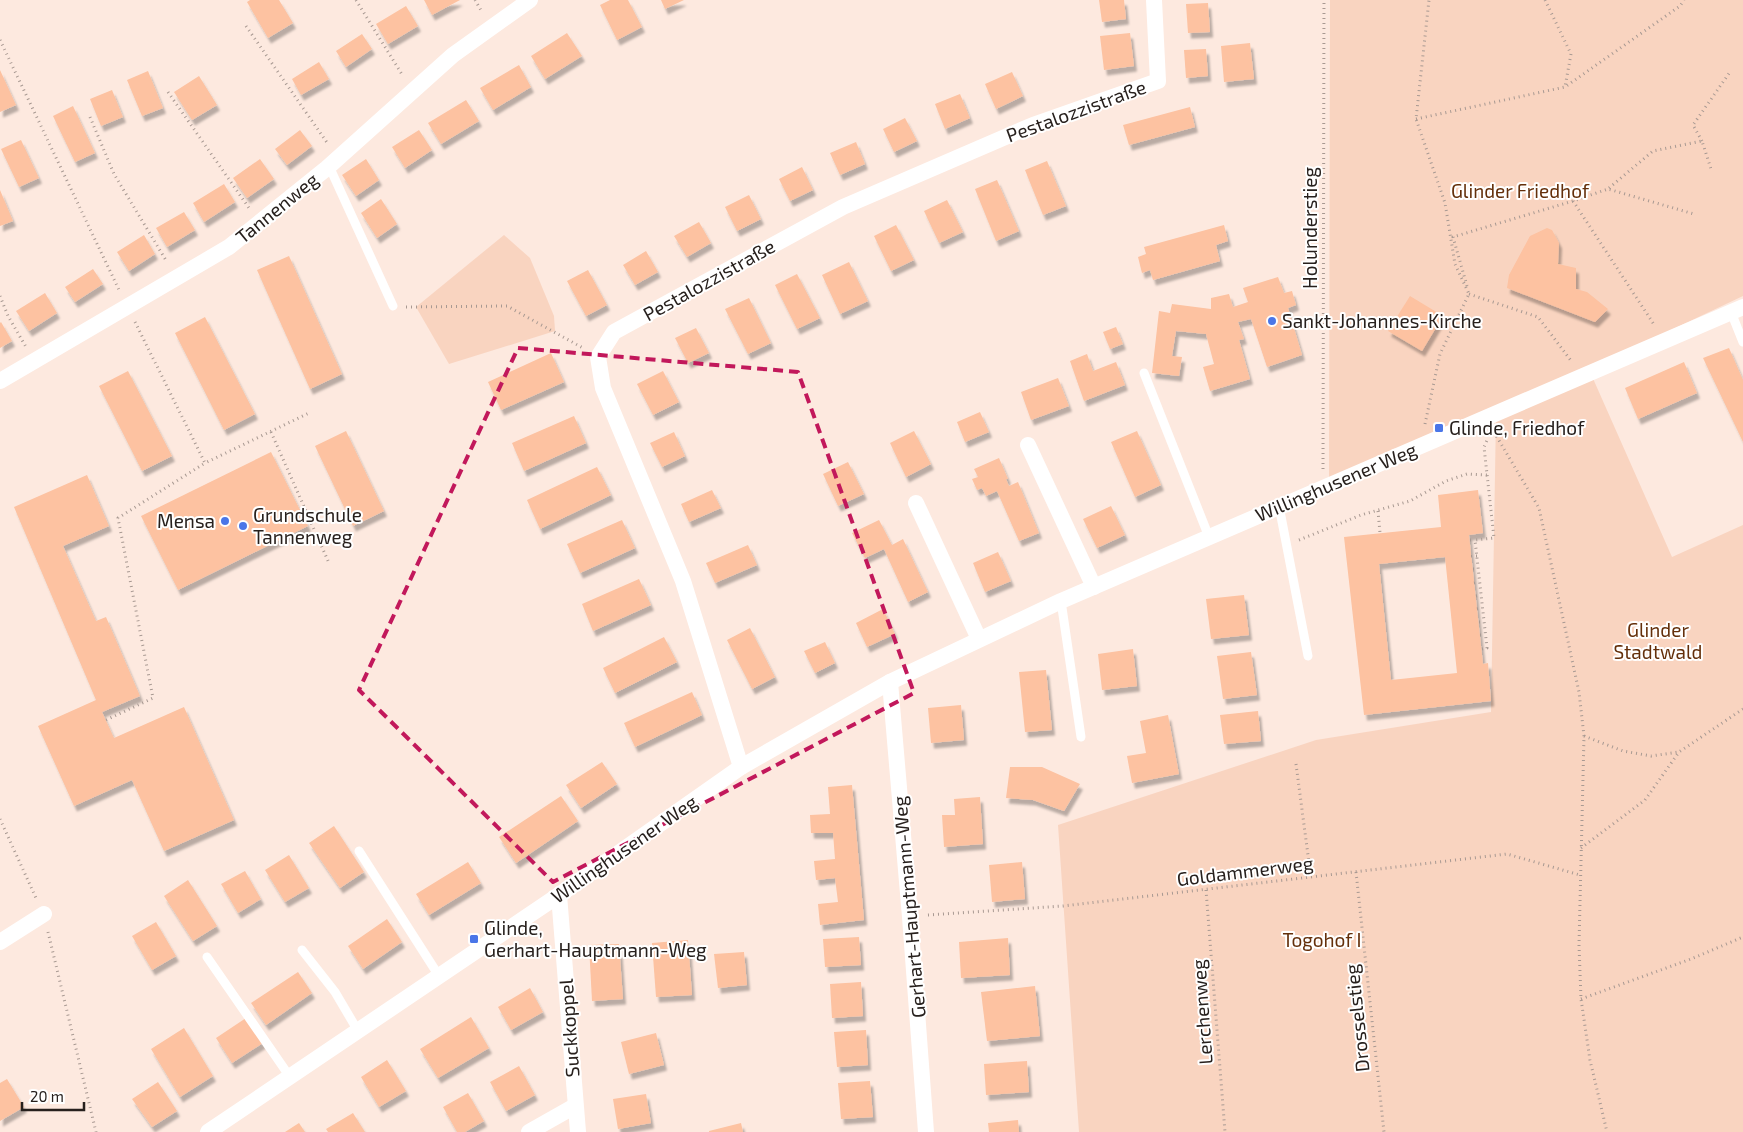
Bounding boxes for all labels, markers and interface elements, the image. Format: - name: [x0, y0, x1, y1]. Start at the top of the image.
- street label: Pestalozzistraße: [1003, 75, 1149, 146]
- street label: Tannenweg: [231, 167, 323, 248]
- street label: Holunderstieg: [1298, 167, 1321, 289]
- park label: Glinder Friedhof: [1451, 179, 1590, 202]
- street label: Pestalozzistraße: [639, 234, 779, 325]
- place label: Sankt-Johannes-Kirche: [1282, 309, 1482, 332]
- marker: Sankt-Johannes-Kirche: [1266, 315, 1278, 327]
- place label: Glinde, Friedhof: [1449, 416, 1585, 439]
- marker: Glinde, Friedhof: [1433, 422, 1445, 434]
- street label: Willinghusener Weg: [1252, 437, 1420, 526]
- place label: Grundschule Tannenweg: [253, 503, 362, 548]
- place label: Mensa: [157, 509, 215, 532]
- marker: Mensa: [219, 515, 231, 527]
- marker: Grundschule Tannenweg: [237, 520, 249, 532]
- park label: Glinder Stadtwald: [1614, 618, 1702, 663]
- street label: Willinghusener Weg: [546, 789, 701, 908]
- street label: Gerhart-Hauptmann-Weg: [887, 795, 930, 1019]
- street label: Goldammerweg: [1175, 851, 1315, 890]
- place label: Glinde, Gerhart-Hauptmann-Weg: [484, 916, 707, 961]
- park label: Togohof I: [1283, 928, 1361, 951]
- marker: Glinde, Gerhart-Hauptmann-Weg: [468, 933, 480, 945]
- street label: Lerchenweg: [1186, 958, 1217, 1065]
- street label: Drosselstieg: [1339, 963, 1374, 1073]
- street label: Suckkoppel: [554, 978, 583, 1078]
- scale bar: [22, 1080, 85, 1112]
- text: 20 m: [30, 1087, 64, 1105]

